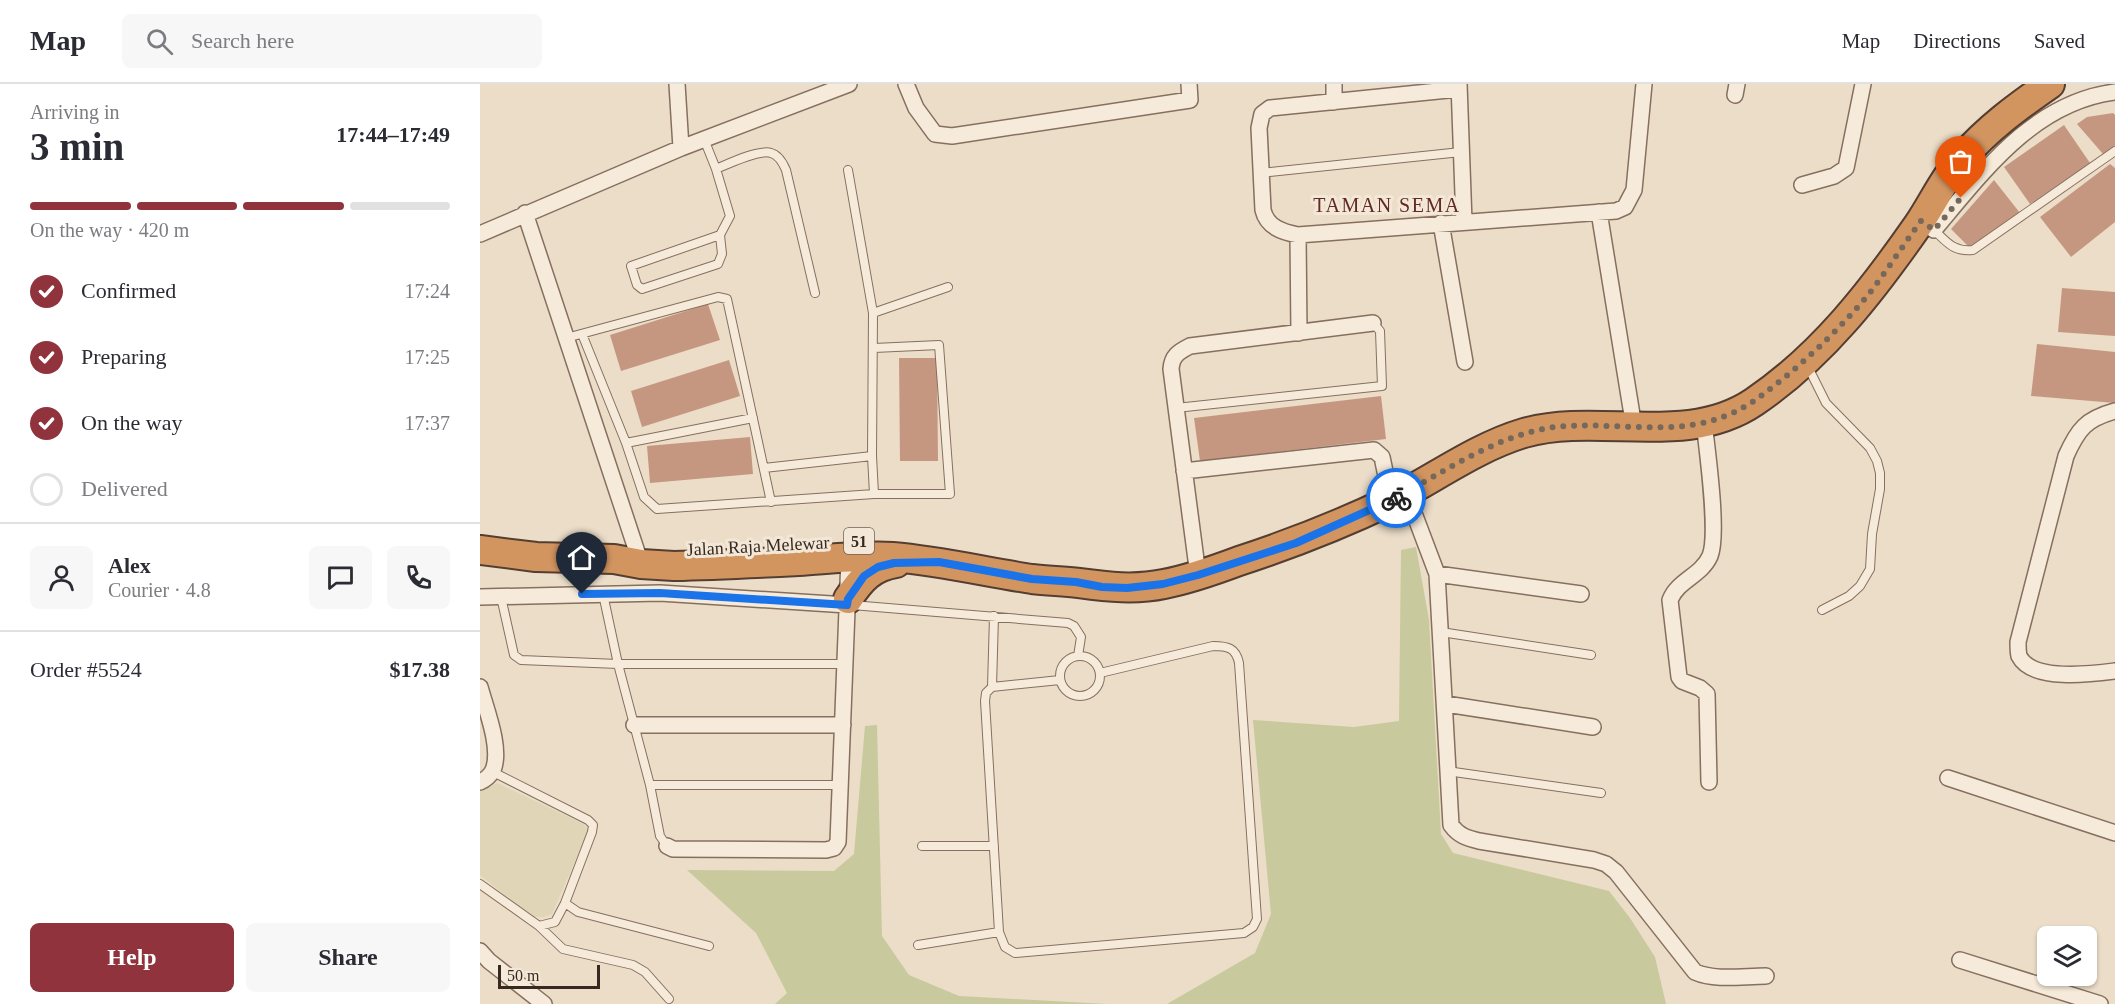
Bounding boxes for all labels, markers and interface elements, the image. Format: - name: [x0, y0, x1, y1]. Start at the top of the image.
- search box: [122, 14, 542, 68]
- text: Map: [30, 25, 86, 56]
- icon: search: [143, 25, 176, 58]
- text: Search here: [191, 28, 294, 53]
- text: Map: [1842, 29, 1880, 53]
- text: Directions: [1913, 29, 2001, 53]
- text: Saved: [2034, 29, 2085, 53]
- text: Arriving in: [30, 101, 119, 123]
- text: 17:44–17:49: [336, 122, 450, 147]
- text: 3 min: [30, 125, 124, 168]
- pin: [1935, 136, 1986, 198]
- icon: bag: [1944, 145, 1977, 178]
- district label: TAMAN SEMA: [1313, 194, 1461, 216]
- text: On the way · 420 m: [30, 219, 189, 241]
- icon: check: [30, 275, 63, 308]
- text: Confirmed: [81, 278, 176, 303]
- text: 17:24: [404, 280, 450, 302]
- icon: check: [30, 341, 63, 374]
- text: Preparing: [81, 344, 167, 369]
- text: 17:25: [404, 346, 450, 368]
- icon: check: [30, 407, 63, 440]
- text: On the way: [81, 410, 182, 435]
- text: 17:37: [404, 412, 450, 434]
- courier: [1366, 468, 1426, 528]
- text: Delivered: [81, 476, 168, 501]
- icon: bike: [1380, 482, 1413, 515]
- road number: 51: [844, 528, 874, 554]
- pin: [556, 532, 607, 594]
- street label: Jalan Raja Melewar: [686, 532, 830, 560]
- icon: home: [565, 541, 598, 574]
- button: person: [30, 546, 93, 609]
- button: chat: [309, 546, 372, 609]
- button: phone: [387, 546, 450, 609]
- text: Alex: [108, 553, 151, 578]
- text: Courier · 4.8: [108, 579, 211, 601]
- text: Order #5524: [30, 657, 142, 682]
- text: $17.38: [390, 657, 450, 682]
- button: Help: [30, 923, 234, 992]
- button: Share: [246, 923, 450, 992]
- map controls: [2037, 926, 2097, 986]
- button: layers: [2037, 926, 2097, 986]
- scale bar: [498, 962, 600, 990]
- text: 50 m: [507, 967, 539, 984]

